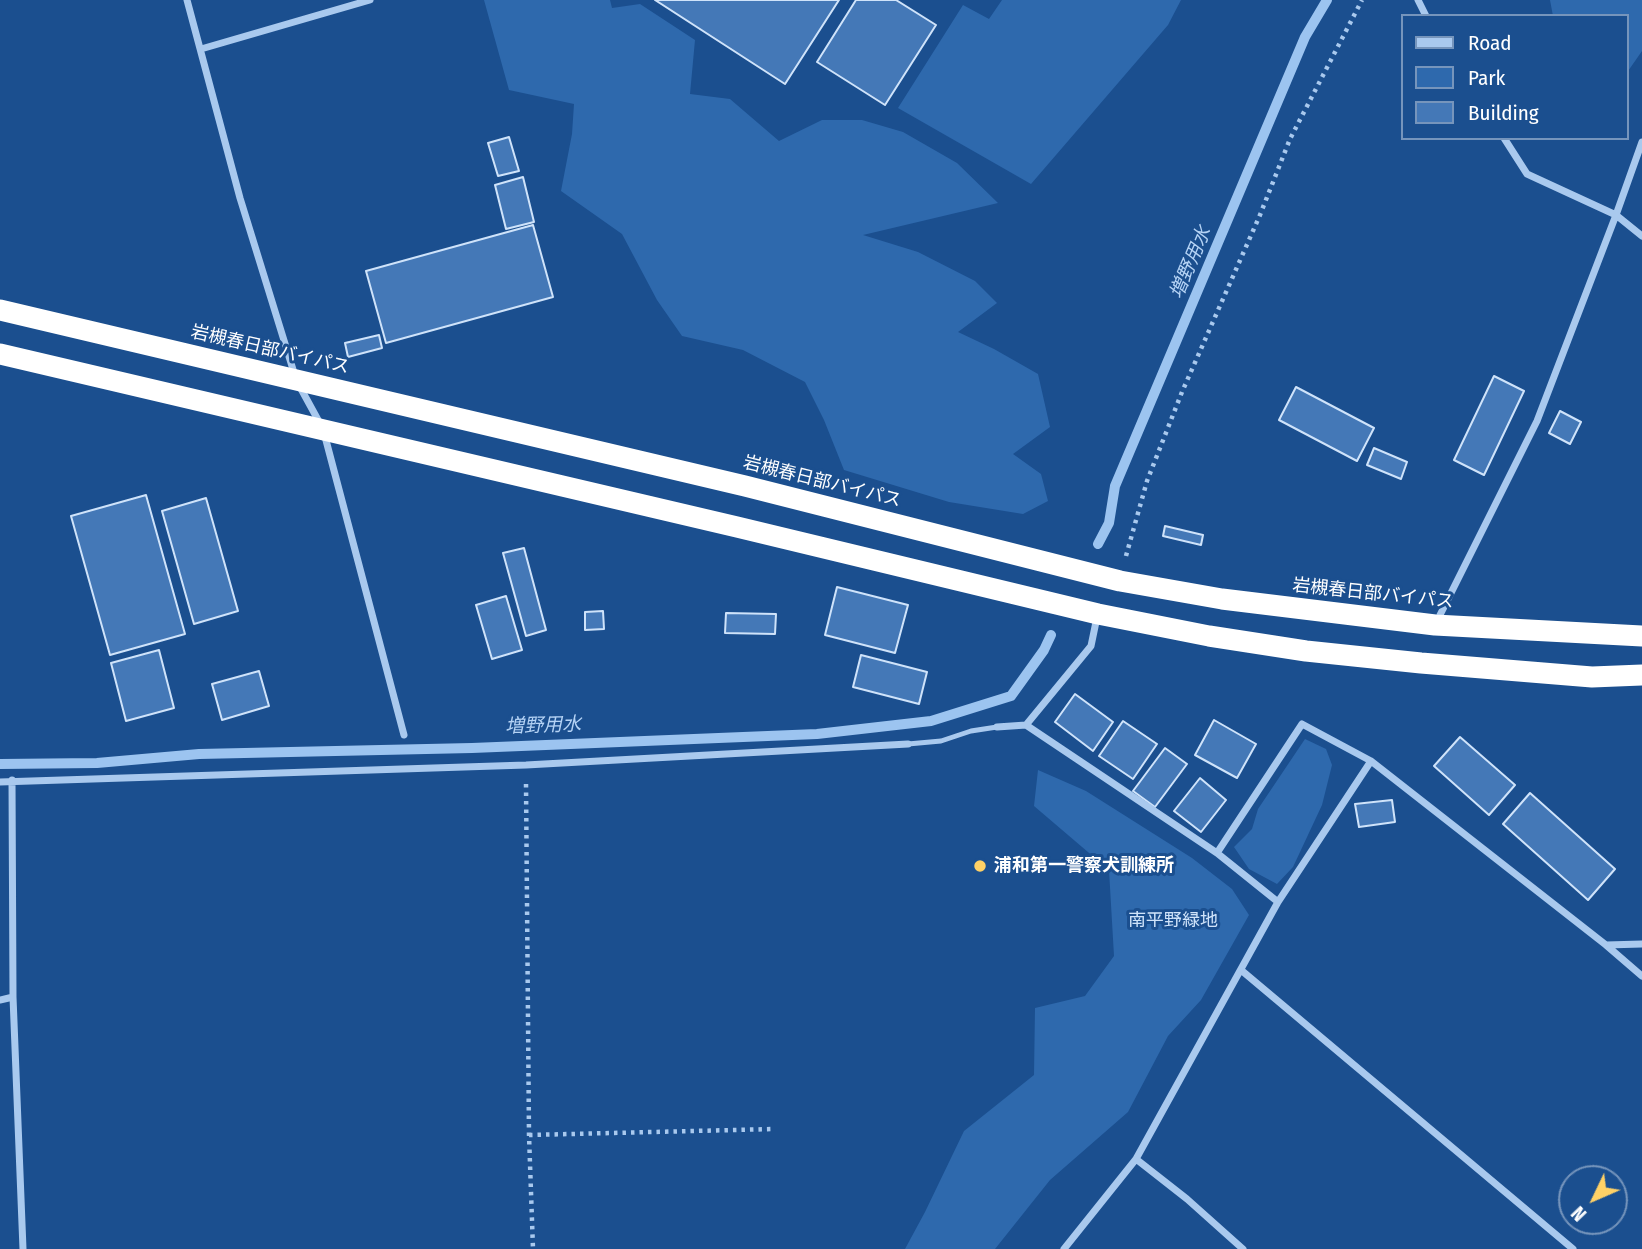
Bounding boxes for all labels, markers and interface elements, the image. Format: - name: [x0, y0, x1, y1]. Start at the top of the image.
- legend: [1400, 14, 1628, 140]
- text: Road: [1468, 30, 1512, 56]
- text: Park: [1468, 65, 1505, 91]
- text: Building: [1468, 100, 1539, 126]
- water label: 増野用水: [1166, 224, 1216, 302]
- street label: 岩槻春日部バイパス: [189, 321, 351, 379]
- street label: 岩槻春日部バイパス: [741, 452, 903, 512]
- street label: 岩槻春日部バイパス: [1291, 575, 1455, 613]
- water label: 増野用水: [505, 713, 581, 739]
- place label: 浦和第一警察犬訓練所: [994, 855, 1174, 877]
- marker: 浦和第一警察犬訓練所: [972, 858, 988, 874]
- park label: 南平野緑地: [1128, 910, 1218, 932]
- north arrow: [1558, 1165, 1628, 1235]
- text: N: [1567, 1201, 1591, 1226]

